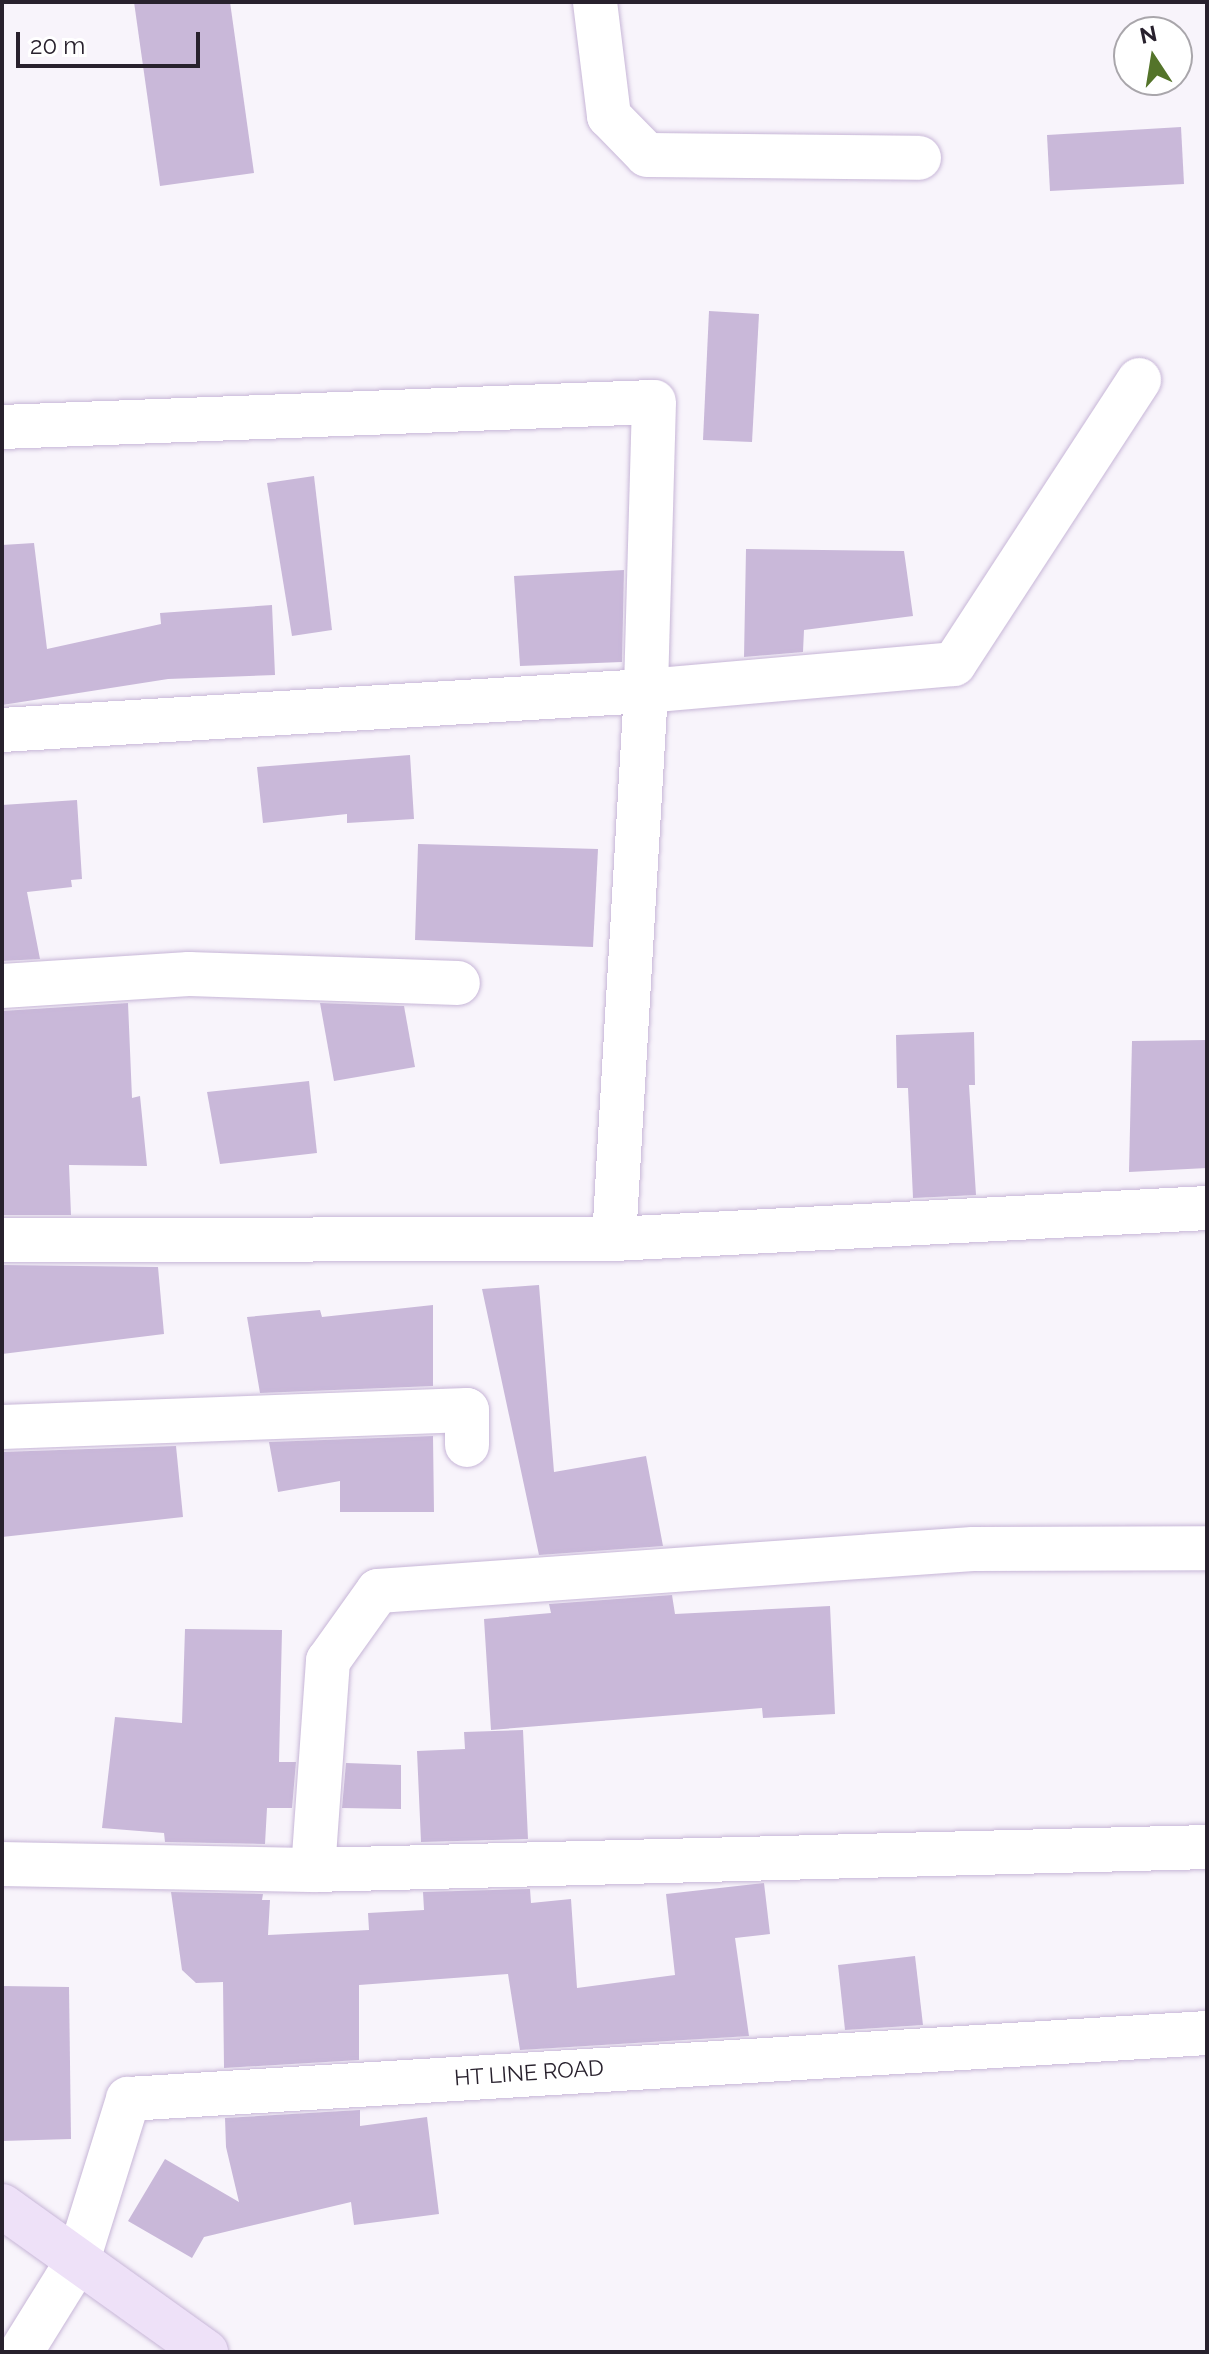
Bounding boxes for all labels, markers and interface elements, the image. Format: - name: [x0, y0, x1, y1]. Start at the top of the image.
- scale bar: [20, 16, 204, 66]
- north arrow: [1113, 16, 1193, 96]
- text: N: [1138, 20, 1159, 49]
- text: 20 m: [30, 31, 85, 60]
- street label: HT LINE ROAD: [453, 2055, 605, 2091]

